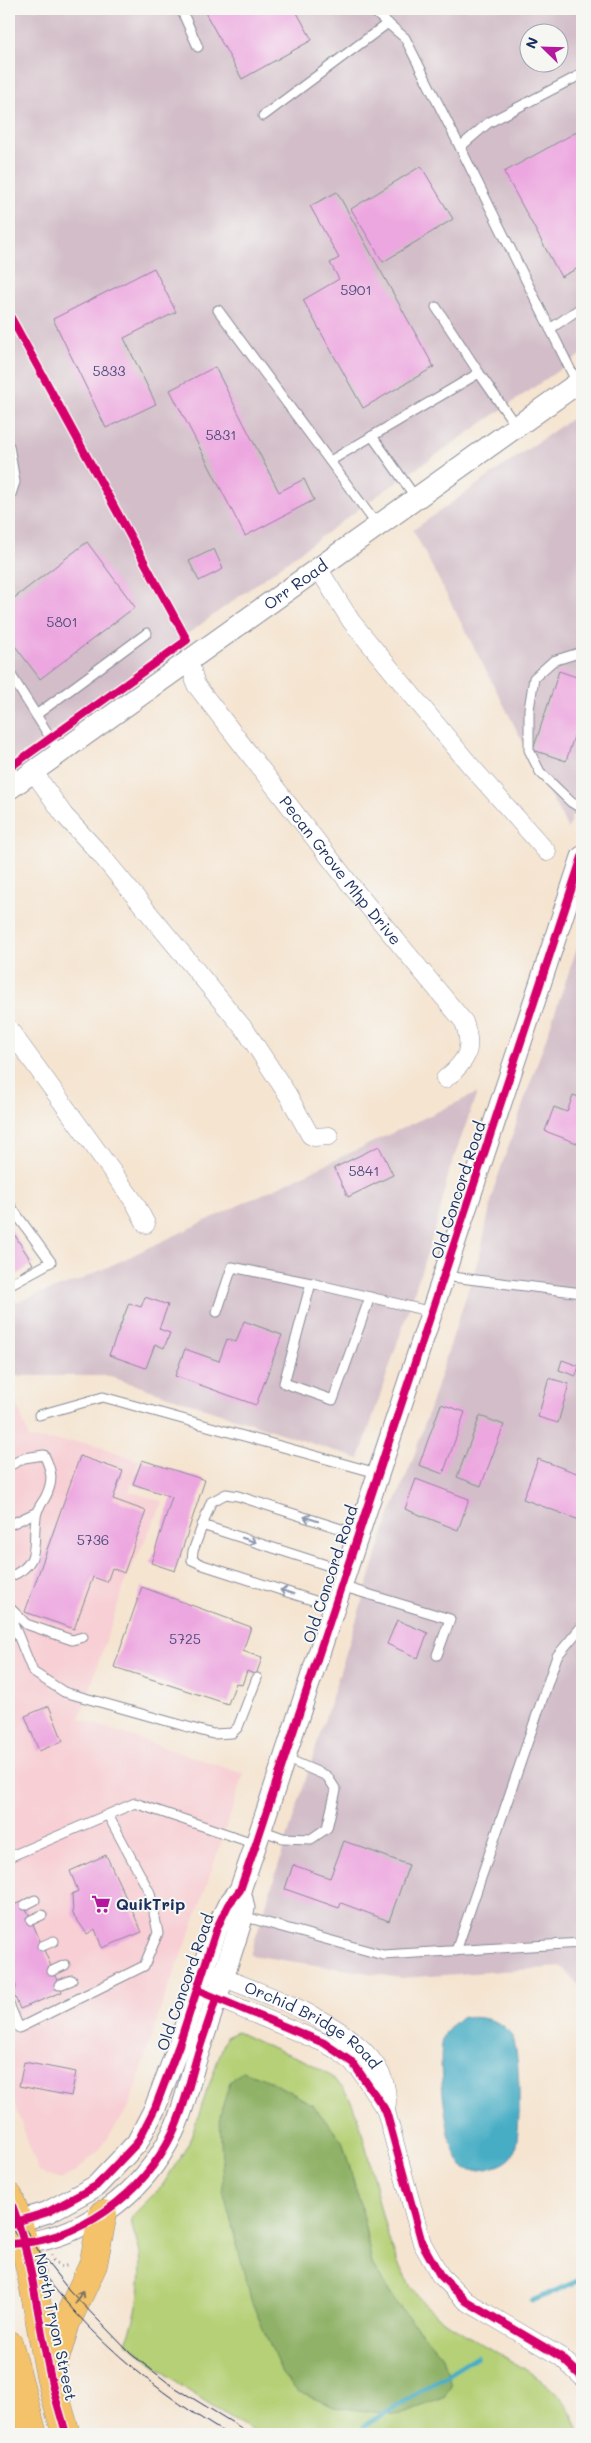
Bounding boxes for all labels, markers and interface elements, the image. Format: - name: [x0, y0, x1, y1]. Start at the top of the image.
- north arrow: [518, 22, 568, 72]
- text: N: [521, 34, 542, 51]
- house number: 5901: [340, 280, 372, 299]
- house number: 5833: [92, 361, 126, 380]
- house number: 5831: [205, 425, 237, 444]
- street label: Orr Road: [259, 554, 331, 614]
- house number: 5801: [46, 612, 78, 631]
- street label: Pecan Grove Mhp Drive: [275, 791, 407, 949]
- street label: Old Concord Road: [425, 1118, 490, 1261]
- house number: 5841: [348, 1161, 380, 1180]
- street label: Old Concord Road: [297, 1502, 362, 1645]
- one-way arrow: [303, 1513, 319, 1523]
- house number: 5736: [77, 1530, 109, 1549]
- one-way arrow: [240, 1536, 256, 1545]
- one-way arrow: [279, 1587, 295, 1597]
- house number: 5725: [169, 1629, 201, 1648]
- supermarket icon: QuikTrip: [90, 1893, 112, 1915]
- place label: QuikTrip: [116, 1893, 185, 1914]
- street label: Old Concord Road: [151, 1910, 218, 2053]
- street label: Orchid Bridge Road: [242, 1976, 386, 2073]
- street label: North Tryon Street: [31, 2251, 82, 2403]
- one-way arrow: [74, 2291, 84, 2305]

